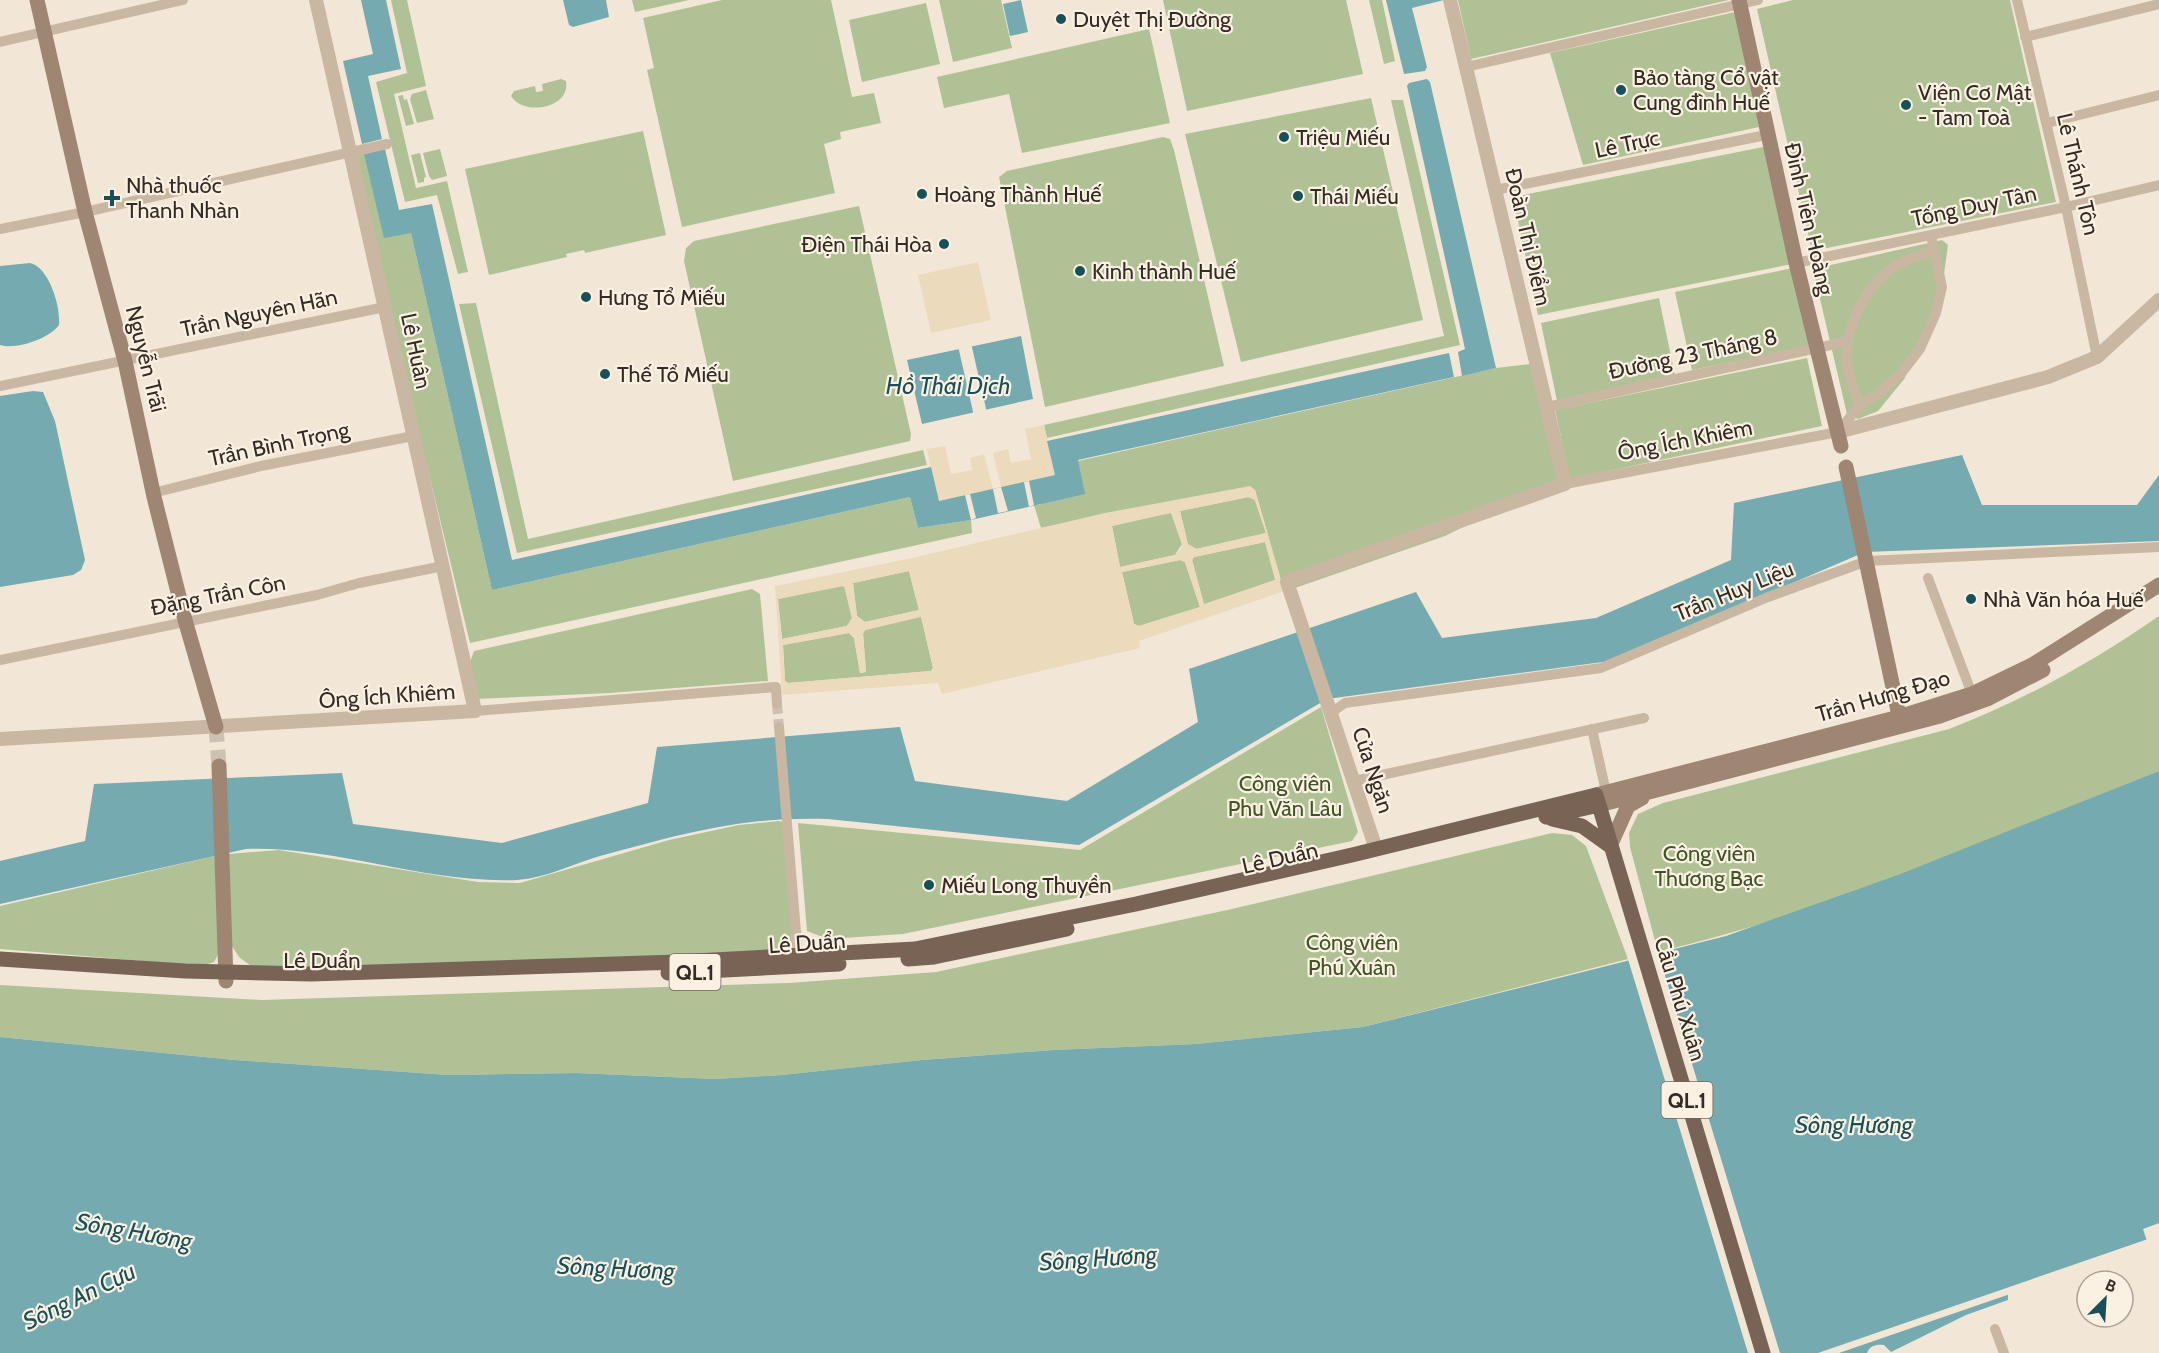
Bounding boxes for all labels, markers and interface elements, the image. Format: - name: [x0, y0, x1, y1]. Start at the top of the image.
- place label: Duyệt Thị Đường: [1073, 6, 1232, 33]
- marker: Duyệt Thị Đường: [1054, 12, 1068, 26]
- place label: Bảo tàng Cổ vật Cung đình Huế: [1633, 64, 1779, 116]
- place label: Viện Cơ Mật - Tam Toà: [1918, 79, 2032, 131]
- marker: Bảo tàng Cổ vật Cung đình Huế: [1614, 83, 1628, 97]
- marker: Viện Cơ Mật - Tam Toà: [1899, 98, 1913, 112]
- street label: Lê Thánh Tôn: [2051, 110, 2105, 238]
- place label: Triệu Miếu: [1296, 124, 1390, 151]
- street label: Lê Trực: [1592, 124, 1662, 164]
- marker: Triệu Miếu: [1277, 130, 1291, 144]
- street label: Đinh Tiên Hoàng: [1778, 140, 1840, 299]
- street label: Đoàn Thị Điểm: [1499, 166, 1557, 308]
- place label: Nhà thuốc Thanh Nhàn: [126, 172, 239, 224]
- street label: Tống Duy Tân: [1909, 180, 2039, 232]
- place label: Hoàng Thành Huế: [934, 181, 1102, 208]
- place label: Thái Miếu: [1310, 183, 1399, 210]
- marker: Hoàng Thành Huế: [915, 187, 929, 201]
- marker: Nhà thuốc Thanh Nhàn: [103, 189, 121, 207]
- marker: Thái Miếu: [1291, 189, 1305, 203]
- place label: Điện Thái Hòa: [801, 231, 932, 258]
- marker: Điện Thái Hòa: [937, 237, 951, 251]
- place label: Kinh thành Huế: [1092, 258, 1237, 285]
- marker: Kinh thành Huế: [1073, 264, 1087, 278]
- street label: Trần Nguyên Hãn: [178, 283, 340, 343]
- place label: Hưng Tổ Miếu: [598, 284, 725, 311]
- marker: Hưng Tổ Miếu: [579, 290, 593, 304]
- street label: Nguyễn Trãi: [120, 303, 172, 415]
- street label: Lê Huân: [395, 311, 437, 391]
- street label: Đường 23 Tháng 8: [1606, 323, 1780, 385]
- place label: Thế Tổ Miếu: [617, 361, 729, 388]
- marker: Thế Tổ Miếu: [598, 367, 612, 381]
- water label: Hồ Thái Dịch: [886, 371, 1010, 400]
- street label: Ông Ích Khiêm: [1615, 414, 1755, 466]
- street label: Trần Bình Trọng: [206, 416, 353, 472]
- street label: Trần Huy Liệu: [1671, 555, 1797, 627]
- street label: Đặng Trần Côn: [148, 569, 288, 621]
- place label: Nhà Văn hóa Huế: [1983, 586, 2144, 613]
- marker: Nhà Văn hóa Huế: [1964, 592, 1978, 606]
- street label: Trần Hưng Đạo: [1813, 664, 1953, 728]
- street label: Ông Ích Khiêm: [318, 678, 456, 714]
- street label: Cửa Ngăn: [1346, 723, 1400, 817]
- park label: Công viên Phu Văn Lâu: [1228, 770, 1342, 822]
- street label: Lê Duẩn: [1239, 836, 1321, 880]
- park label: Công viên Thương Bạc: [1654, 840, 1764, 892]
- place label: Miếu Long Thuyền: [941, 872, 1112, 899]
- marker: Miếu Long Thuyền: [922, 878, 936, 892]
- street label: Lê Duẩn: [768, 927, 846, 959]
- park label: Công viên Phú Xuân: [1306, 929, 1398, 981]
- street label: Cầu Phú Xuân: [1648, 934, 1712, 1064]
- street label: Lê Duẩn: [283, 947, 361, 974]
- road number: QL.1: [670, 954, 720, 990]
- road number: QL.1: [1662, 1082, 1712, 1118]
- water label: Sông Hương: [1795, 1110, 1914, 1139]
- water label: Sông Hương: [74, 1207, 195, 1256]
- water label: Sông Hương: [1038, 1239, 1159, 1277]
- water label: Sông Hương: [557, 1250, 676, 1286]
- water label: Sông An Cựu: [18, 1256, 140, 1336]
- north arrow: [2075, 1269, 2135, 1329]
- text: B: [2102, 1275, 2119, 1296]

